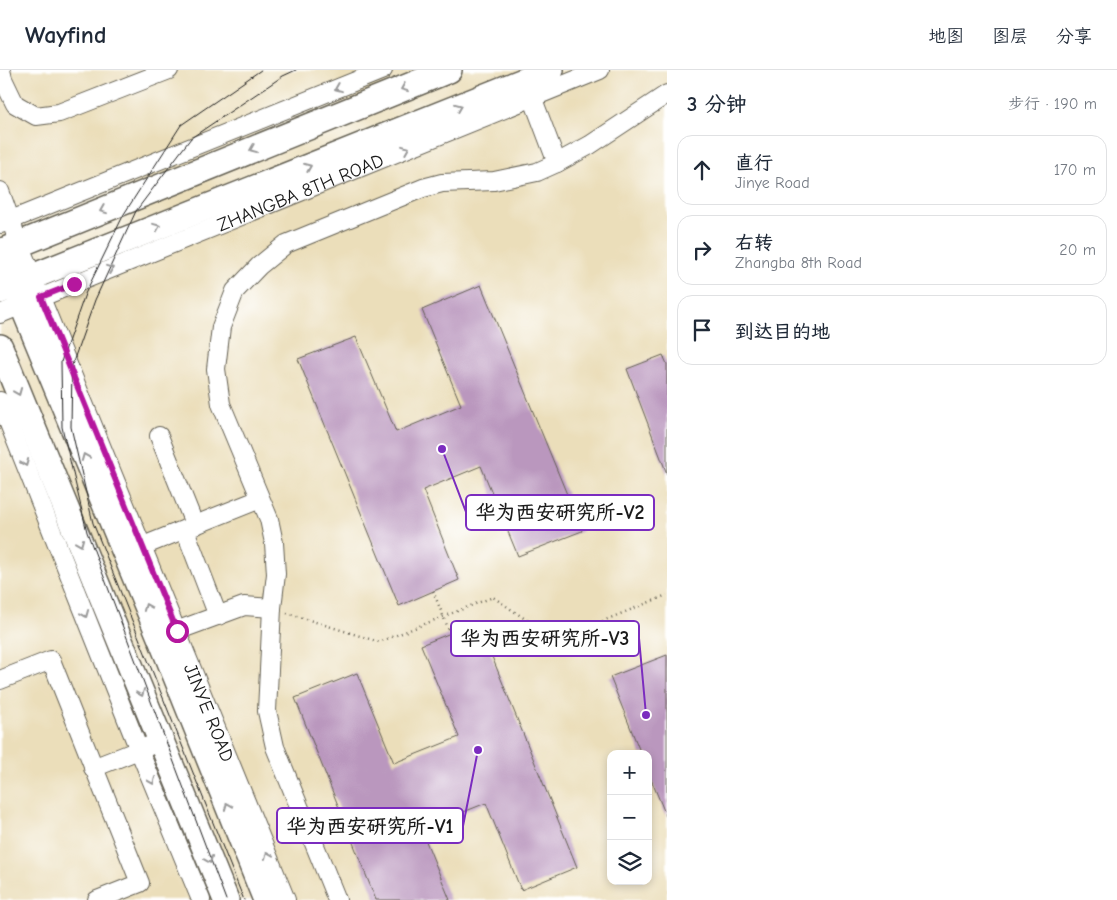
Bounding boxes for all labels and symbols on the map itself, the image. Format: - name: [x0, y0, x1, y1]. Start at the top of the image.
- one-way arrow: [334, 82, 343, 93]
- one-way arrow: [400, 82, 409, 93]
- one-way arrow: [454, 103, 463, 113]
- one-way arrow: [249, 143, 258, 154]
- one-way arrow: [402, 144, 410, 154]
- street label: ZHANGBA 8TH ROAD: [214, 149, 387, 237]
- one-way arrow: [303, 163, 312, 173]
- one-way arrow: [99, 204, 108, 215]
- one-way arrow: [152, 223, 161, 234]
- one-way arrow: [105, 265, 114, 275]
- route end: [63, 273, 86, 296]
- one-way arrow: [12, 387, 23, 396]
- one-way arrow: [81, 453, 91, 461]
- one-way arrow: [18, 458, 29, 467]
- callout: 华为西安研究所-V2: [466, 495, 654, 530]
- text: 华为西安研究所-V2: [476, 501, 644, 524]
- one-way arrow: [73, 538, 84, 547]
- one-way arrow: [143, 603, 154, 612]
- one-way arrow: [79, 609, 89, 617]
- route start: [166, 620, 189, 643]
- callout: 华为西安研究所-V3: [451, 621, 639, 656]
- text: 华为西安研究所-V3: [461, 627, 629, 650]
- street label: JINYE ROAD: [179, 660, 239, 765]
- one-way arrow: [135, 688, 145, 697]
- one-way arrow: [146, 776, 156, 784]
- one-way arrow: [224, 802, 234, 811]
- callout: 华为西安研究所-V1: [277, 808, 463, 843]
- text: 华为西安研究所-V1: [287, 815, 454, 838]
- one-way arrow: [263, 851, 274, 860]
- one-way arrow: [203, 855, 213, 864]

